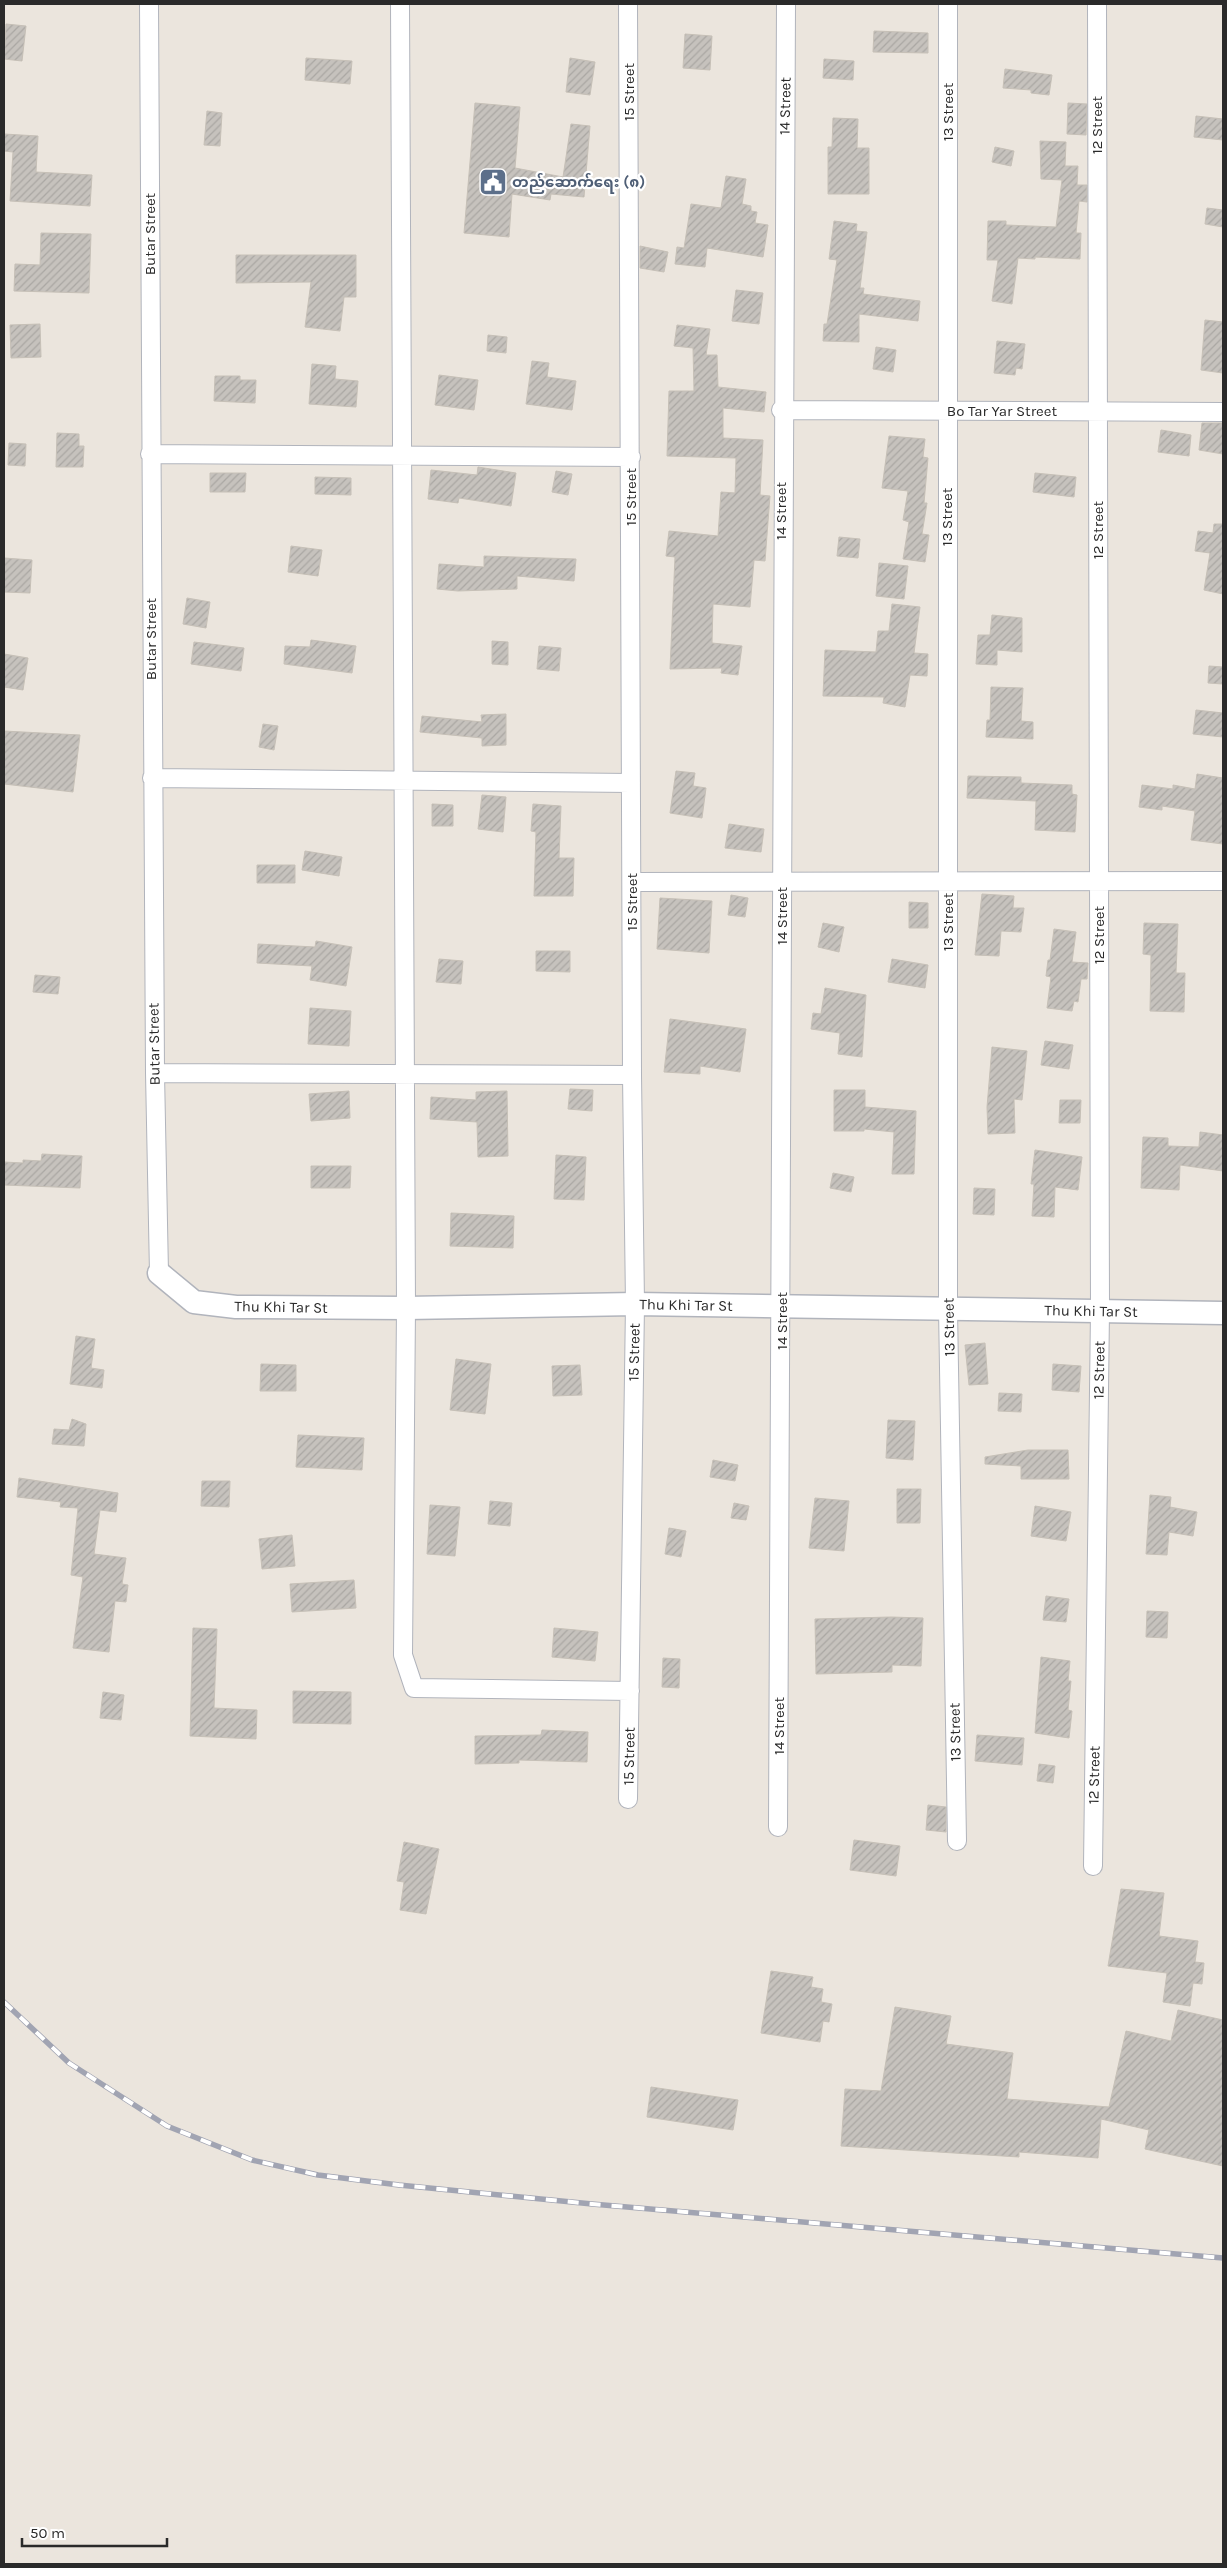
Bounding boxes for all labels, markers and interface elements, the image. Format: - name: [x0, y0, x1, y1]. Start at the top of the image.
- street label: 15 Street: [620, 63, 638, 121]
- street label: 14 Street: [775, 76, 795, 135]
- street label: 13 Street: [939, 82, 957, 141]
- street label: 12 Street: [1088, 95, 1106, 154]
- public building icon: တည်ဆောက်ရေး (၈): [478, 167, 508, 197]
- place label: တည်ဆောက်ရေး (၈): [512, 172, 645, 194]
- street label: Butar Street: [141, 192, 159, 275]
- street label: Bo Tar Yar Street: [947, 402, 1057, 420]
- street label: 15 Street: [622, 468, 640, 526]
- street label: 14 Street: [772, 482, 790, 540]
- street label: 13 Street: [938, 487, 956, 546]
- street label: 12 Street: [1089, 500, 1107, 559]
- street label: Butar Street: [142, 597, 160, 680]
- street label: 15 Street: [623, 873, 641, 931]
- street label: 14 Street: [773, 887, 791, 945]
- street label: 13 Street: [939, 892, 957, 951]
- street label: 12 Street: [1090, 905, 1108, 964]
- street label: Butar Street: [144, 1002, 164, 1085]
- street label: 14 Street: [773, 1292, 791, 1350]
- street label: Thu Khi Tar St: [639, 1295, 733, 1315]
- street label: Thu Khi Tar St: [234, 1297, 328, 1317]
- street label: 13 Street: [939, 1297, 959, 1356]
- street label: Thu Khi Tar St: [1044, 1301, 1138, 1321]
- street label: 15 Street: [624, 1322, 644, 1381]
- street label: 12 Street: [1089, 1340, 1109, 1399]
- street label: 14 Street: [770, 1697, 788, 1755]
- street label: 13 Street: [945, 1702, 965, 1761]
- street label: 15 Street: [619, 1726, 639, 1785]
- street label: 12 Street: [1084, 1745, 1104, 1804]
- scale bar: [22, 2516, 168, 2548]
- text: 50 m: [30, 2524, 65, 2542]

